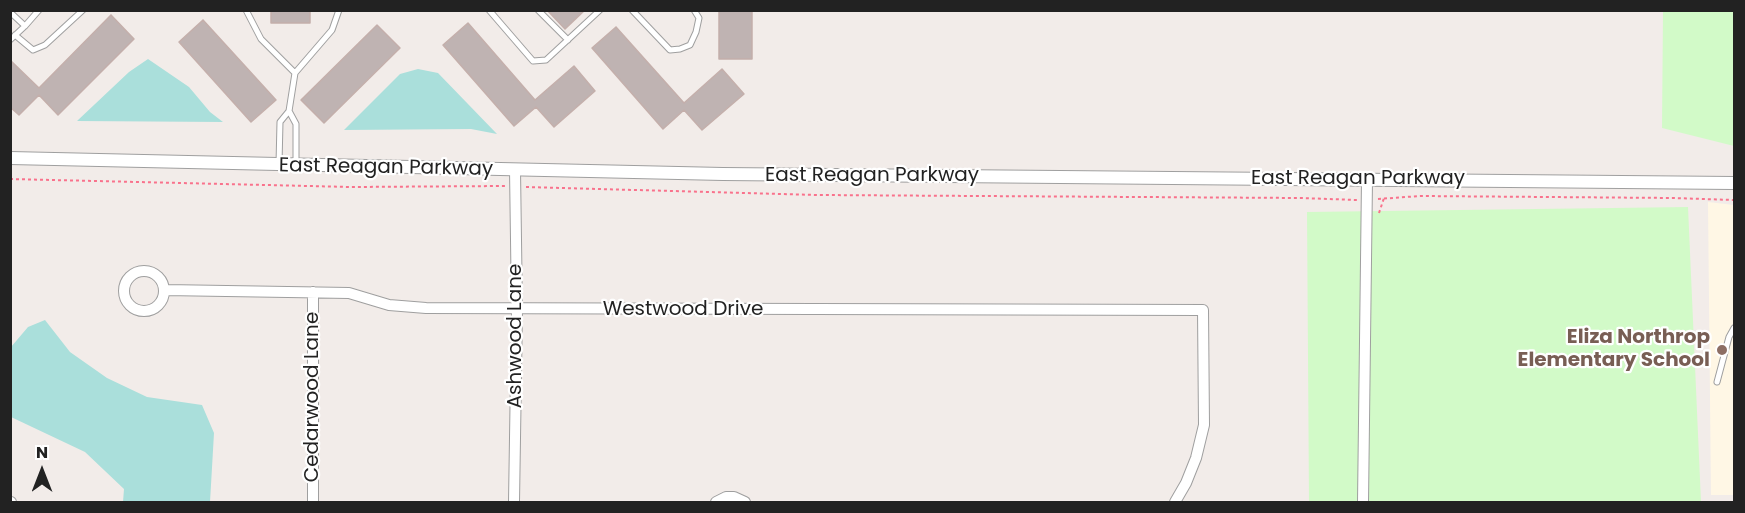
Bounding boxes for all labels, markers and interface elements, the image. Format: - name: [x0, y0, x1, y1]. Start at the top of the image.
- street label: East Reagan Parkway: [279, 154, 493, 182]
- street label: East Reagan Parkway: [765, 164, 979, 188]
- street label: East Reagan Parkway: [1251, 167, 1465, 191]
- street label: Ashwood Lane: [504, 264, 528, 408]
- street label: Westwood Drive: [603, 298, 763, 322]
- street label: Cedarwood Lane: [301, 312, 325, 482]
- place label: Eliza Northrop Elementary School: [1518, 326, 1710, 373]
- marker: Eliza Northrop Elementary School: [1715, 343, 1729, 357]
- north arrow: [12, 441, 72, 501]
- text: N: [36, 441, 48, 464]

